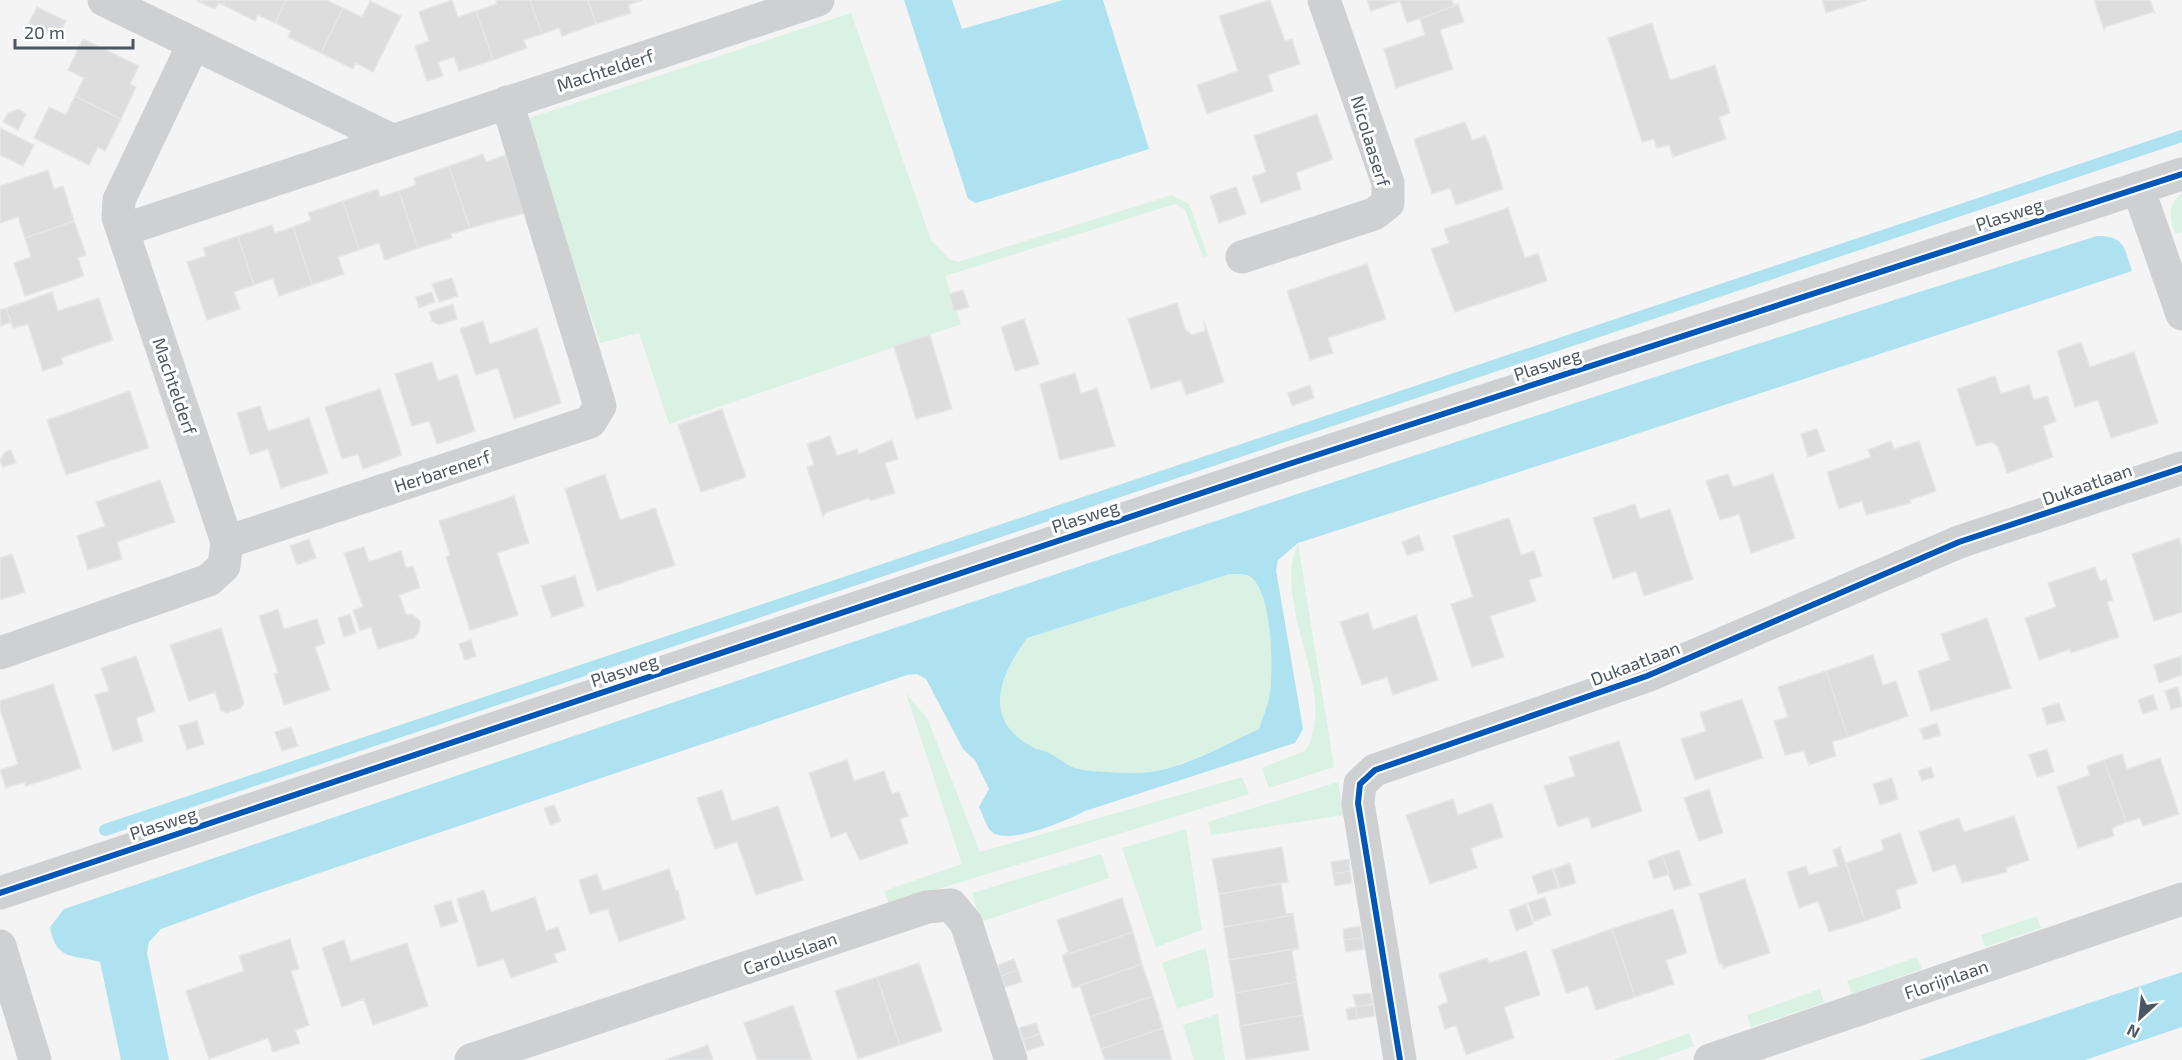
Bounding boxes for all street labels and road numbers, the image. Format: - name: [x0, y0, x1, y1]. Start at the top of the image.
- street label: Machtelderf: [554, 44, 657, 96]
- street label: Nicolaaserf: [1347, 93, 1396, 190]
- street label: Plasweg: [1973, 193, 2045, 235]
- street label: Machtelderf: [148, 335, 202, 438]
- street label: Plasweg: [1511, 343, 1583, 385]
- street label: Herbarenerf: [391, 445, 494, 497]
- street label: Dukaatlaan: [2039, 458, 2135, 510]
- street label: Plasweg: [1049, 495, 1121, 537]
- street label: Dukaatlaan: [1587, 636, 1683, 690]
- street label: Plasweg: [588, 649, 660, 691]
- street label: Plasweg: [127, 802, 199, 844]
- street label: Caroluslaan: [740, 927, 840, 979]
- street label: Florijnlaan: [1901, 954, 1991, 1004]

